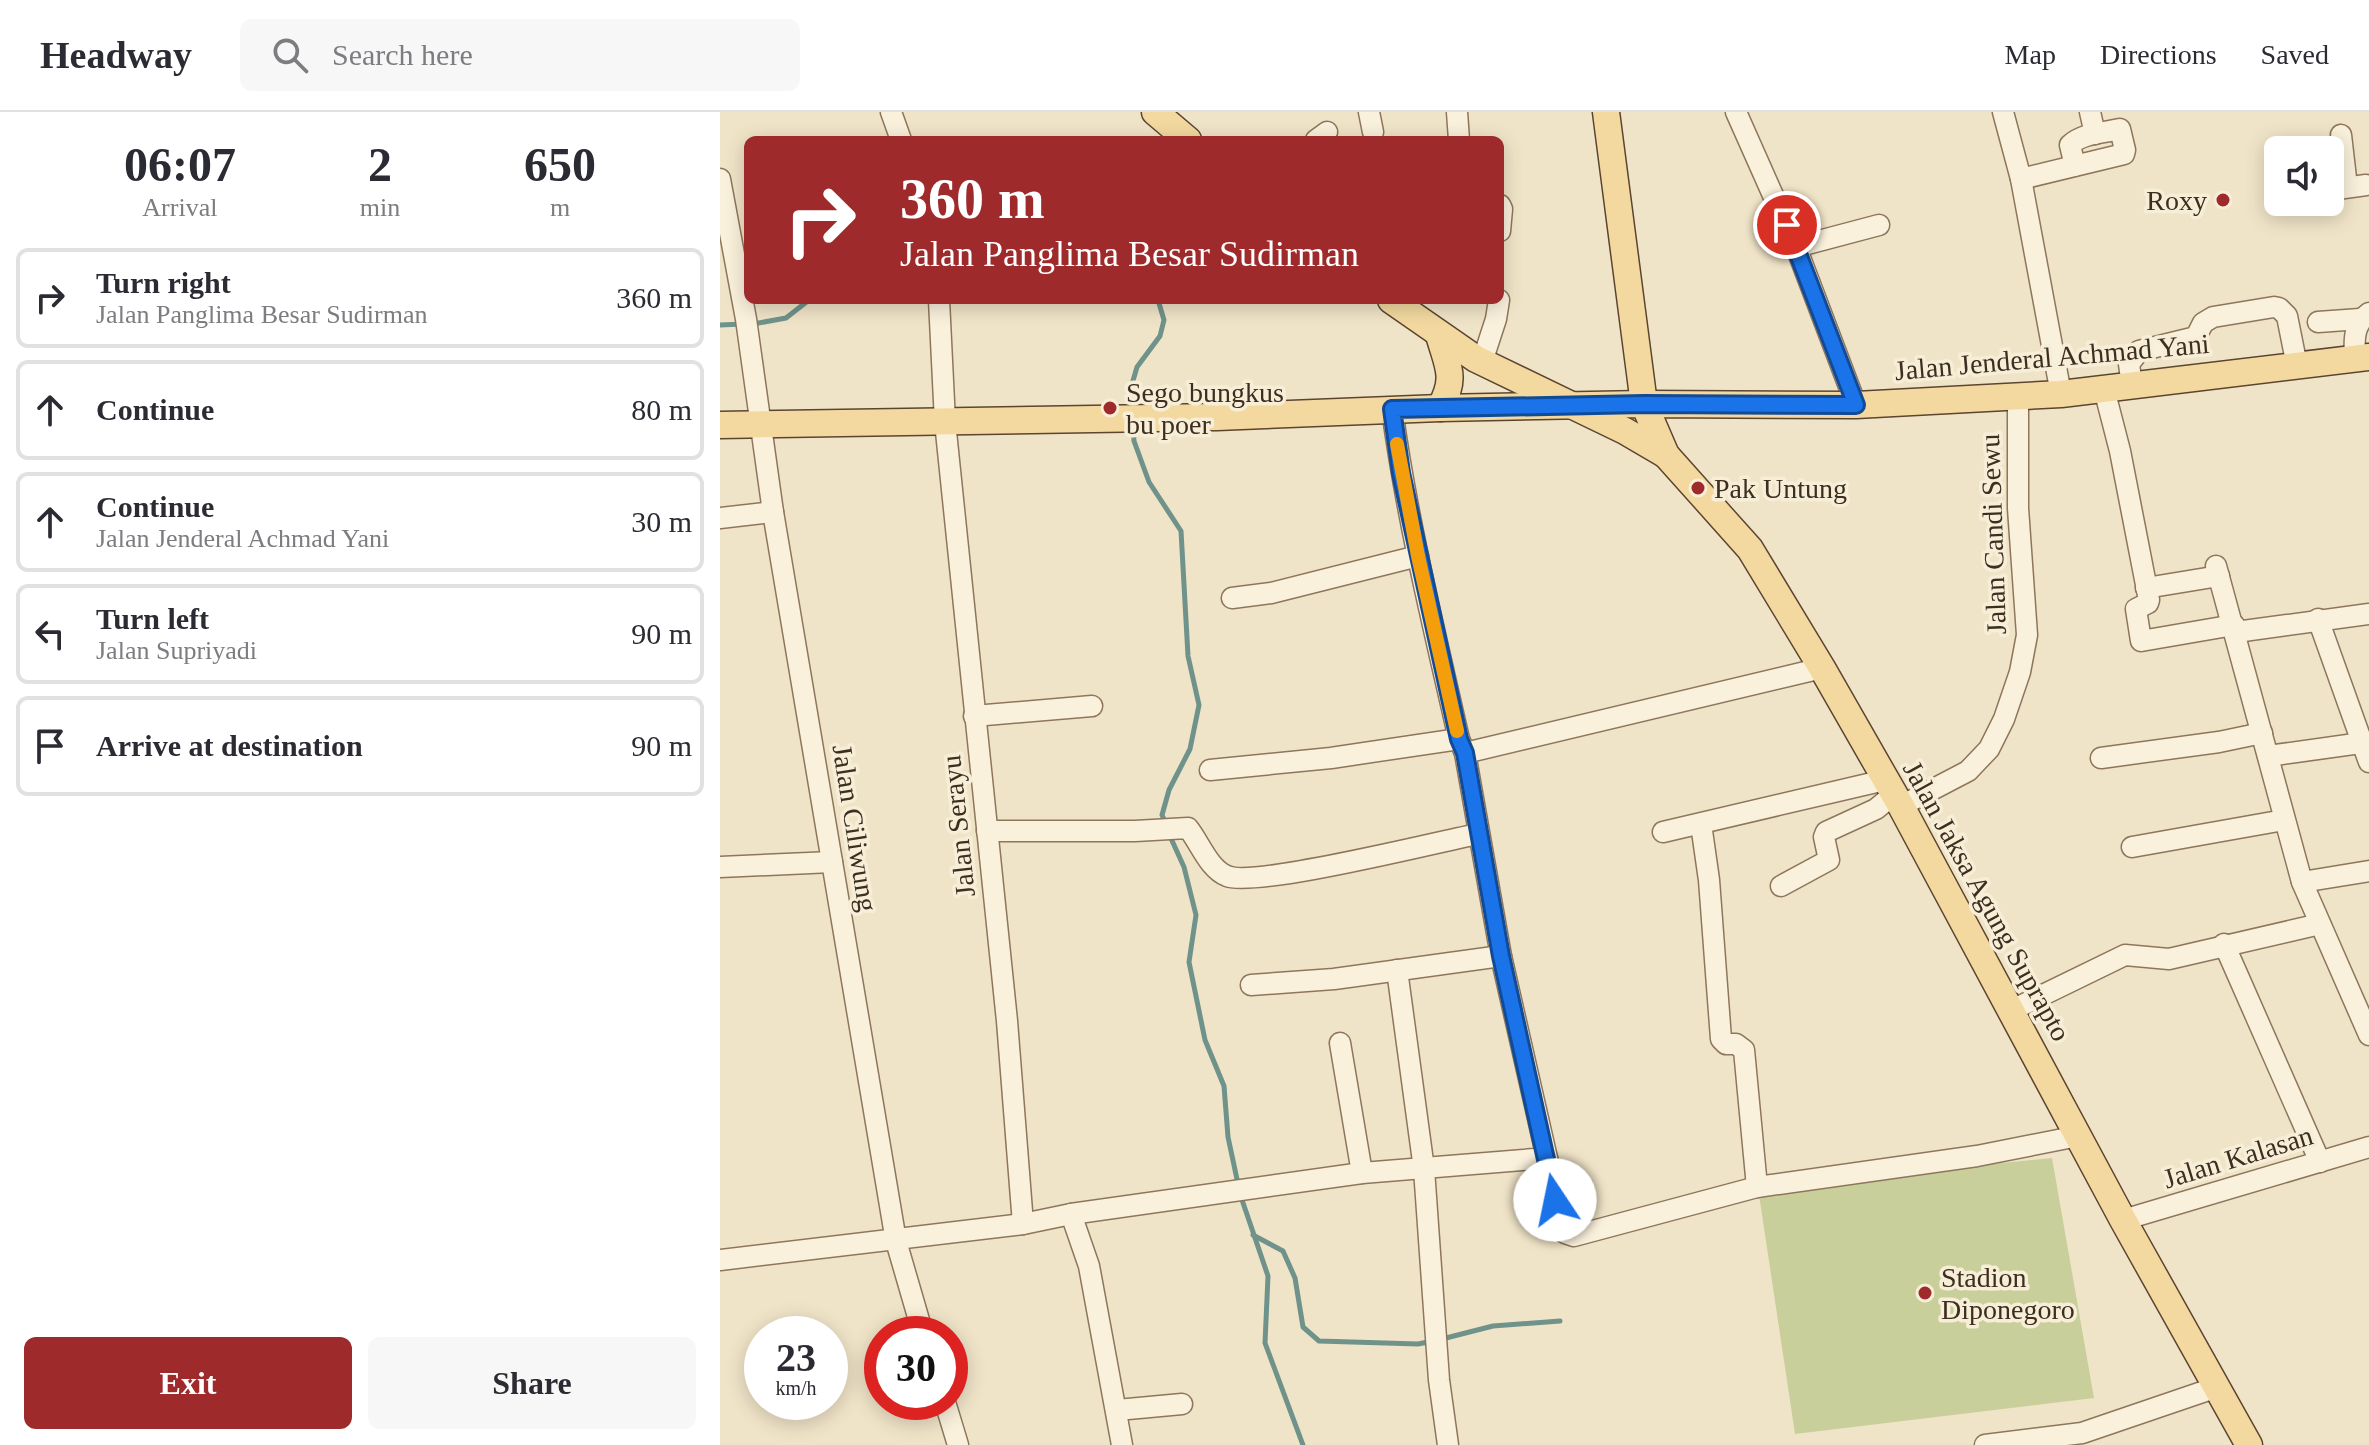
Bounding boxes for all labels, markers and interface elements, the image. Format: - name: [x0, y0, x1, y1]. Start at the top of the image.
- search box: [240, 19, 800, 91]
- icon: search: [268, 33, 312, 77]
- text: Headway: [40, 34, 192, 76]
- text: Search here: [332, 38, 473, 71]
- text: Map: [2005, 39, 2056, 70]
- text: Directions: [2100, 39, 2217, 70]
- text: Saved: [2261, 39, 2329, 70]
- map controls: [2264, 136, 2344, 216]
- button: sound: [2264, 136, 2344, 216]
- text: 06:07: [124, 138, 236, 191]
- text: 2: [368, 138, 392, 191]
- text: 650: [524, 138, 596, 191]
- icon: right: [768, 168, 872, 272]
- text: 360 m: [900, 168, 1045, 230]
- place label: Roxy: [2146, 185, 2207, 216]
- pin: [1753, 191, 1821, 259]
- marker: Roxy: [2214, 191, 2232, 209]
- text: Arrival: [142, 193, 217, 222]
- text: min: [360, 193, 400, 222]
- text: m: [550, 193, 570, 222]
- icon: arrive: [1765, 203, 1809, 247]
- text: Jalan Panglima Besar Sudirman: [900, 234, 1359, 274]
- text: Turn right: [96, 266, 231, 299]
- icon: right: [28, 276, 72, 320]
- text: 360 m: [616, 281, 692, 314]
- text: Jalan Panglima Besar Sudirman: [96, 300, 427, 329]
- street label: Jalan Jenderal Achmad Yani: [1893, 328, 2211, 386]
- place label: Sego bungkus bu poer: [1126, 377, 1284, 440]
- icon: ahead: [28, 388, 72, 432]
- text: Continue: [96, 393, 214, 426]
- text: 80 m: [631, 393, 692, 426]
- marker: Sego bungkus bu poer: [1101, 399, 1119, 417]
- street label: Jalan Candi Sewu: [1974, 433, 2012, 635]
- place label: Pak Untung: [1714, 473, 1847, 504]
- marker: Pak Untung: [1689, 479, 1707, 497]
- text: Continue: [96, 490, 214, 523]
- icon: ahead: [28, 500, 72, 544]
- text: 30 m: [631, 505, 692, 538]
- text: Jalan Jenderal Achmad Yani: [96, 524, 389, 553]
- text: Turn left: [96, 602, 209, 635]
- icon: left: [28, 612, 72, 656]
- text: 90 m: [631, 617, 692, 650]
- text: Jalan Supriyadi: [96, 636, 257, 665]
- icon: arrive: [28, 724, 72, 768]
- text: Arrive at destination: [96, 729, 363, 762]
- text: 90 m: [631, 729, 692, 762]
- street label: Jalan Ciliwung: [826, 742, 884, 914]
- street label: Jalan Serayu: [935, 754, 981, 898]
- street label: Jalan Jaksa Agung Suprapto: [1897, 756, 2077, 1046]
- street label: Jalan Kalasan: [2159, 1120, 2317, 1194]
- position arrow: [1513, 1158, 1597, 1242]
- place label: Stadion Diponegoro: [1941, 1262, 2075, 1325]
- marker: Stadion Diponegoro: [1916, 1284, 1934, 1302]
- speed limit sign: 30: [864, 1316, 968, 1420]
- text: 23: [776, 1335, 816, 1380]
- button: Exit: [24, 1337, 352, 1429]
- button: Share: [368, 1337, 696, 1429]
- text: km/h: [775, 1377, 817, 1399]

